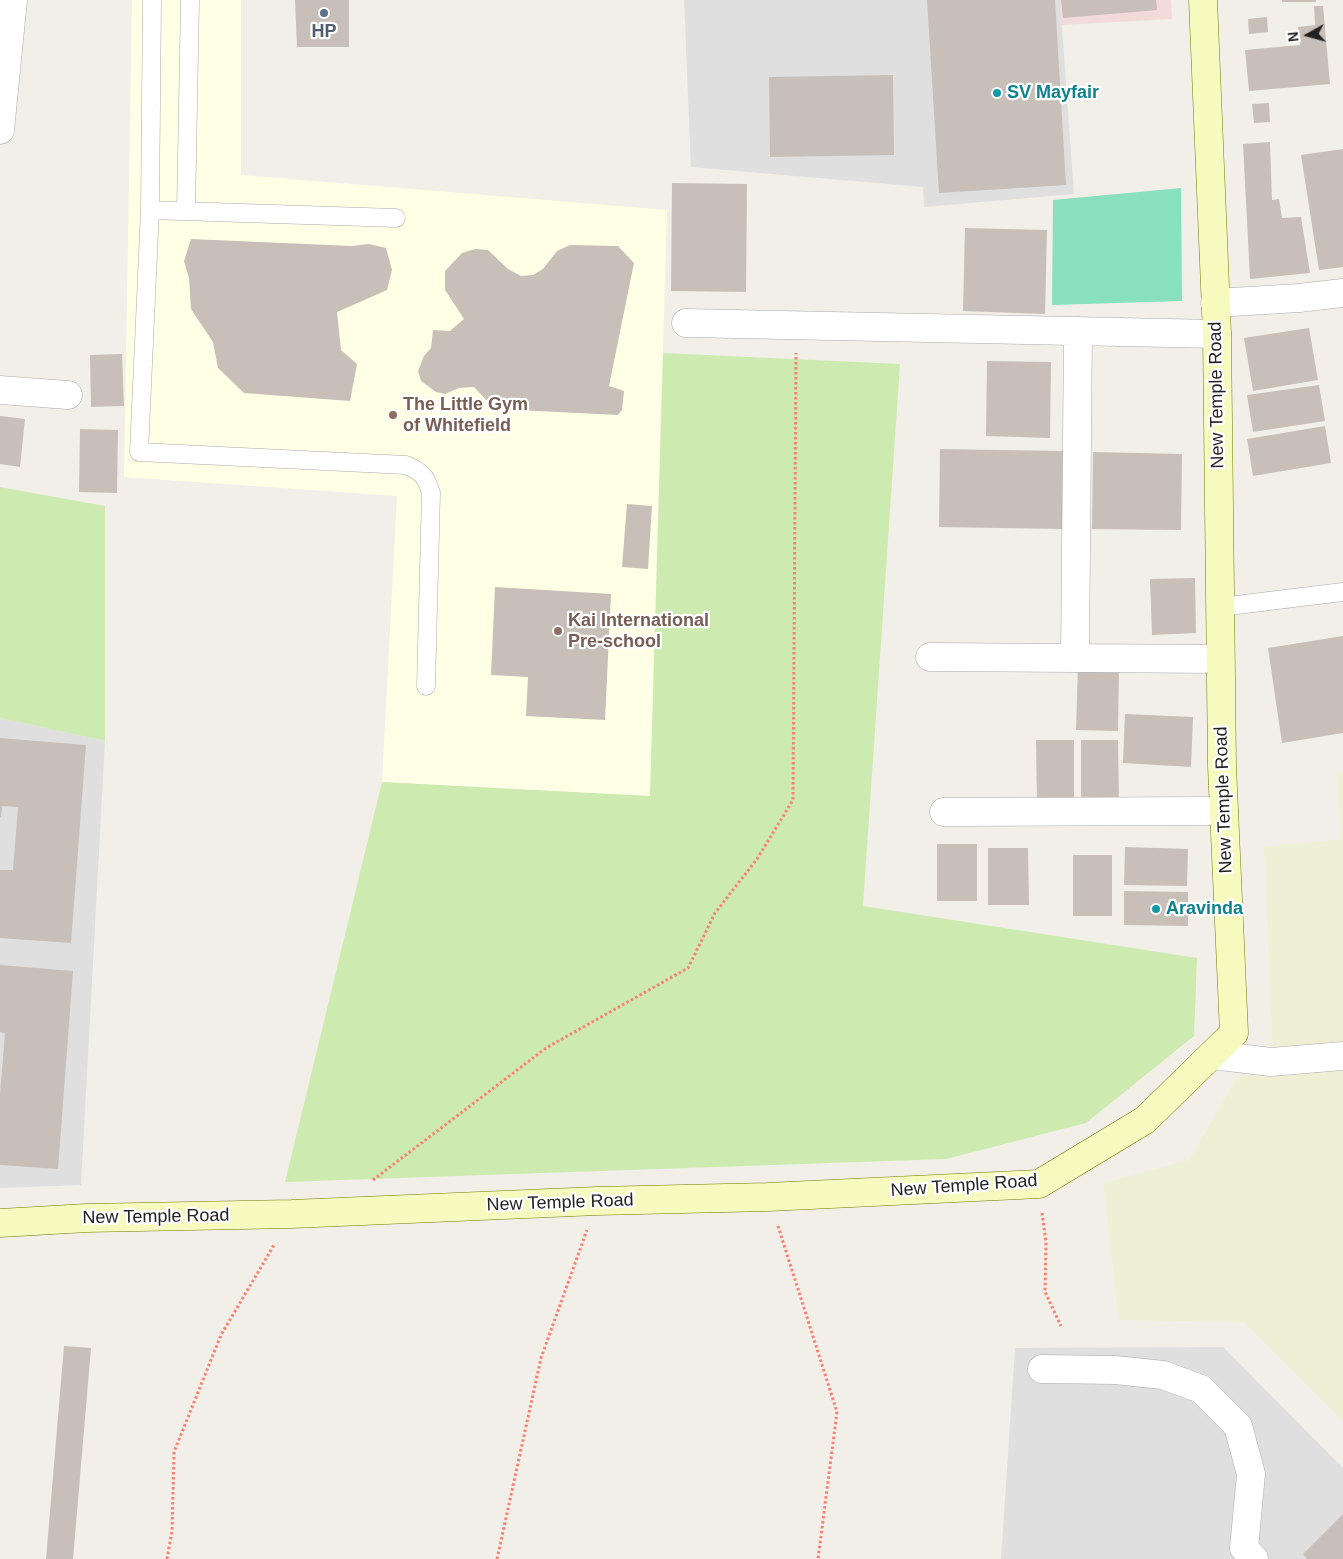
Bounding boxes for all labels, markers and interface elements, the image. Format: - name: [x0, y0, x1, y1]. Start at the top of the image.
- marker: HP: [318, 7, 330, 19]
- north arrow: [1283, 10, 1333, 60]
- place label: HP: [311, 21, 337, 43]
- text: N: [1285, 31, 1302, 43]
- place label: SV Mayfair: [1007, 82, 1099, 104]
- marker: SV Mayfair: [991, 87, 1003, 99]
- street label: New Temple Road: [1205, 321, 1229, 469]
- place label: The Little Gym of Whitefield: [403, 394, 528, 436]
- marker: The Little Gym of Whitefield: [387, 409, 399, 421]
- place label: Kai International Pre-school: [568, 610, 709, 652]
- marker: Kai International Pre-school: [552, 625, 564, 637]
- street label: New Temple Road: [1211, 726, 1237, 874]
- place label: Aravinda: [1166, 898, 1243, 920]
- marker: Aravinda: [1150, 903, 1162, 915]
- street label: New Temple Road: [890, 1170, 1038, 1202]
- street label: New Temple Road: [486, 1190, 634, 1216]
- street label: New Temple Road: [82, 1205, 230, 1229]

